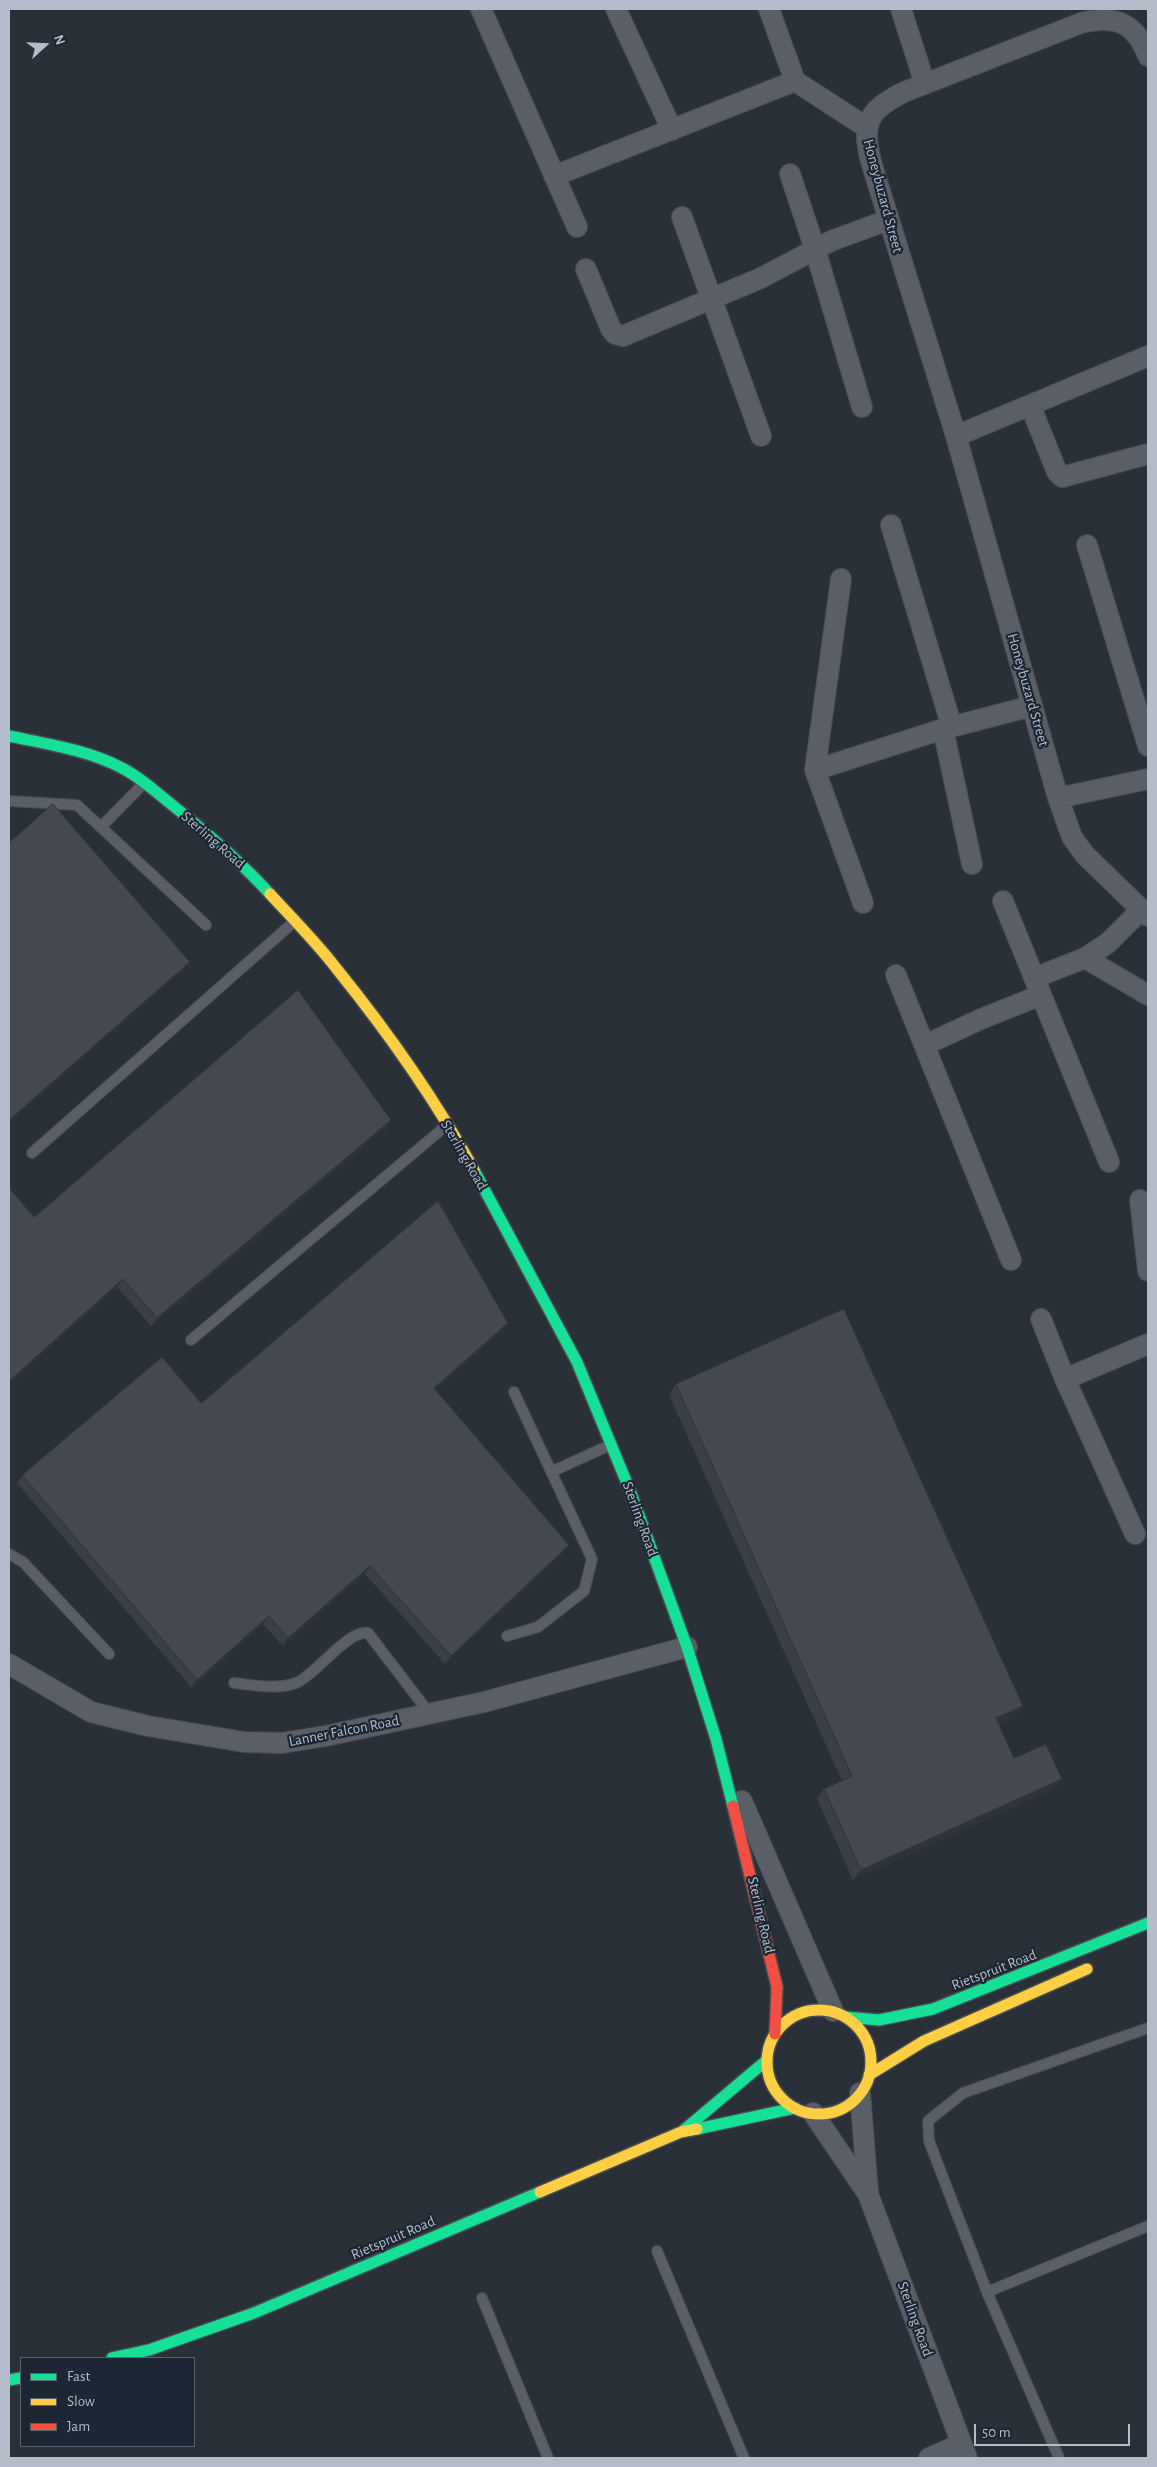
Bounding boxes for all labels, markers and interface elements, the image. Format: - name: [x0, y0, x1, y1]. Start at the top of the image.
- north arrow: [20, 20, 70, 70]
- text: N: [51, 33, 67, 47]
- street label: Honeybuzard Street: [859, 137, 907, 255]
- street label: Honeybuzard Street: [1003, 631, 1053, 749]
- street label: Sterling Road: [178, 808, 248, 872]
- street label: Sterling Road: [437, 1117, 491, 1193]
- street label: Sterling Road: [618, 1479, 662, 1559]
- street label: Lanner Falcon Road: [287, 1711, 401, 1751]
- street label: Sterling Road: [743, 1875, 779, 1955]
- street label: Rietspruit Road: [949, 1945, 1039, 1995]
- street label: Rietspruit Road: [348, 2212, 438, 2264]
- street label: Sterling Road: [893, 2279, 937, 2359]
- legend: [20, 2357, 195, 2447]
- text: Fast: [67, 2369, 90, 2384]
- text: Slow: [67, 2394, 95, 2409]
- scale bar: [977, 2414, 1133, 2446]
- text: Jam: [67, 2419, 90, 2434]
- text: 50 m: [982, 2425, 1011, 2440]

